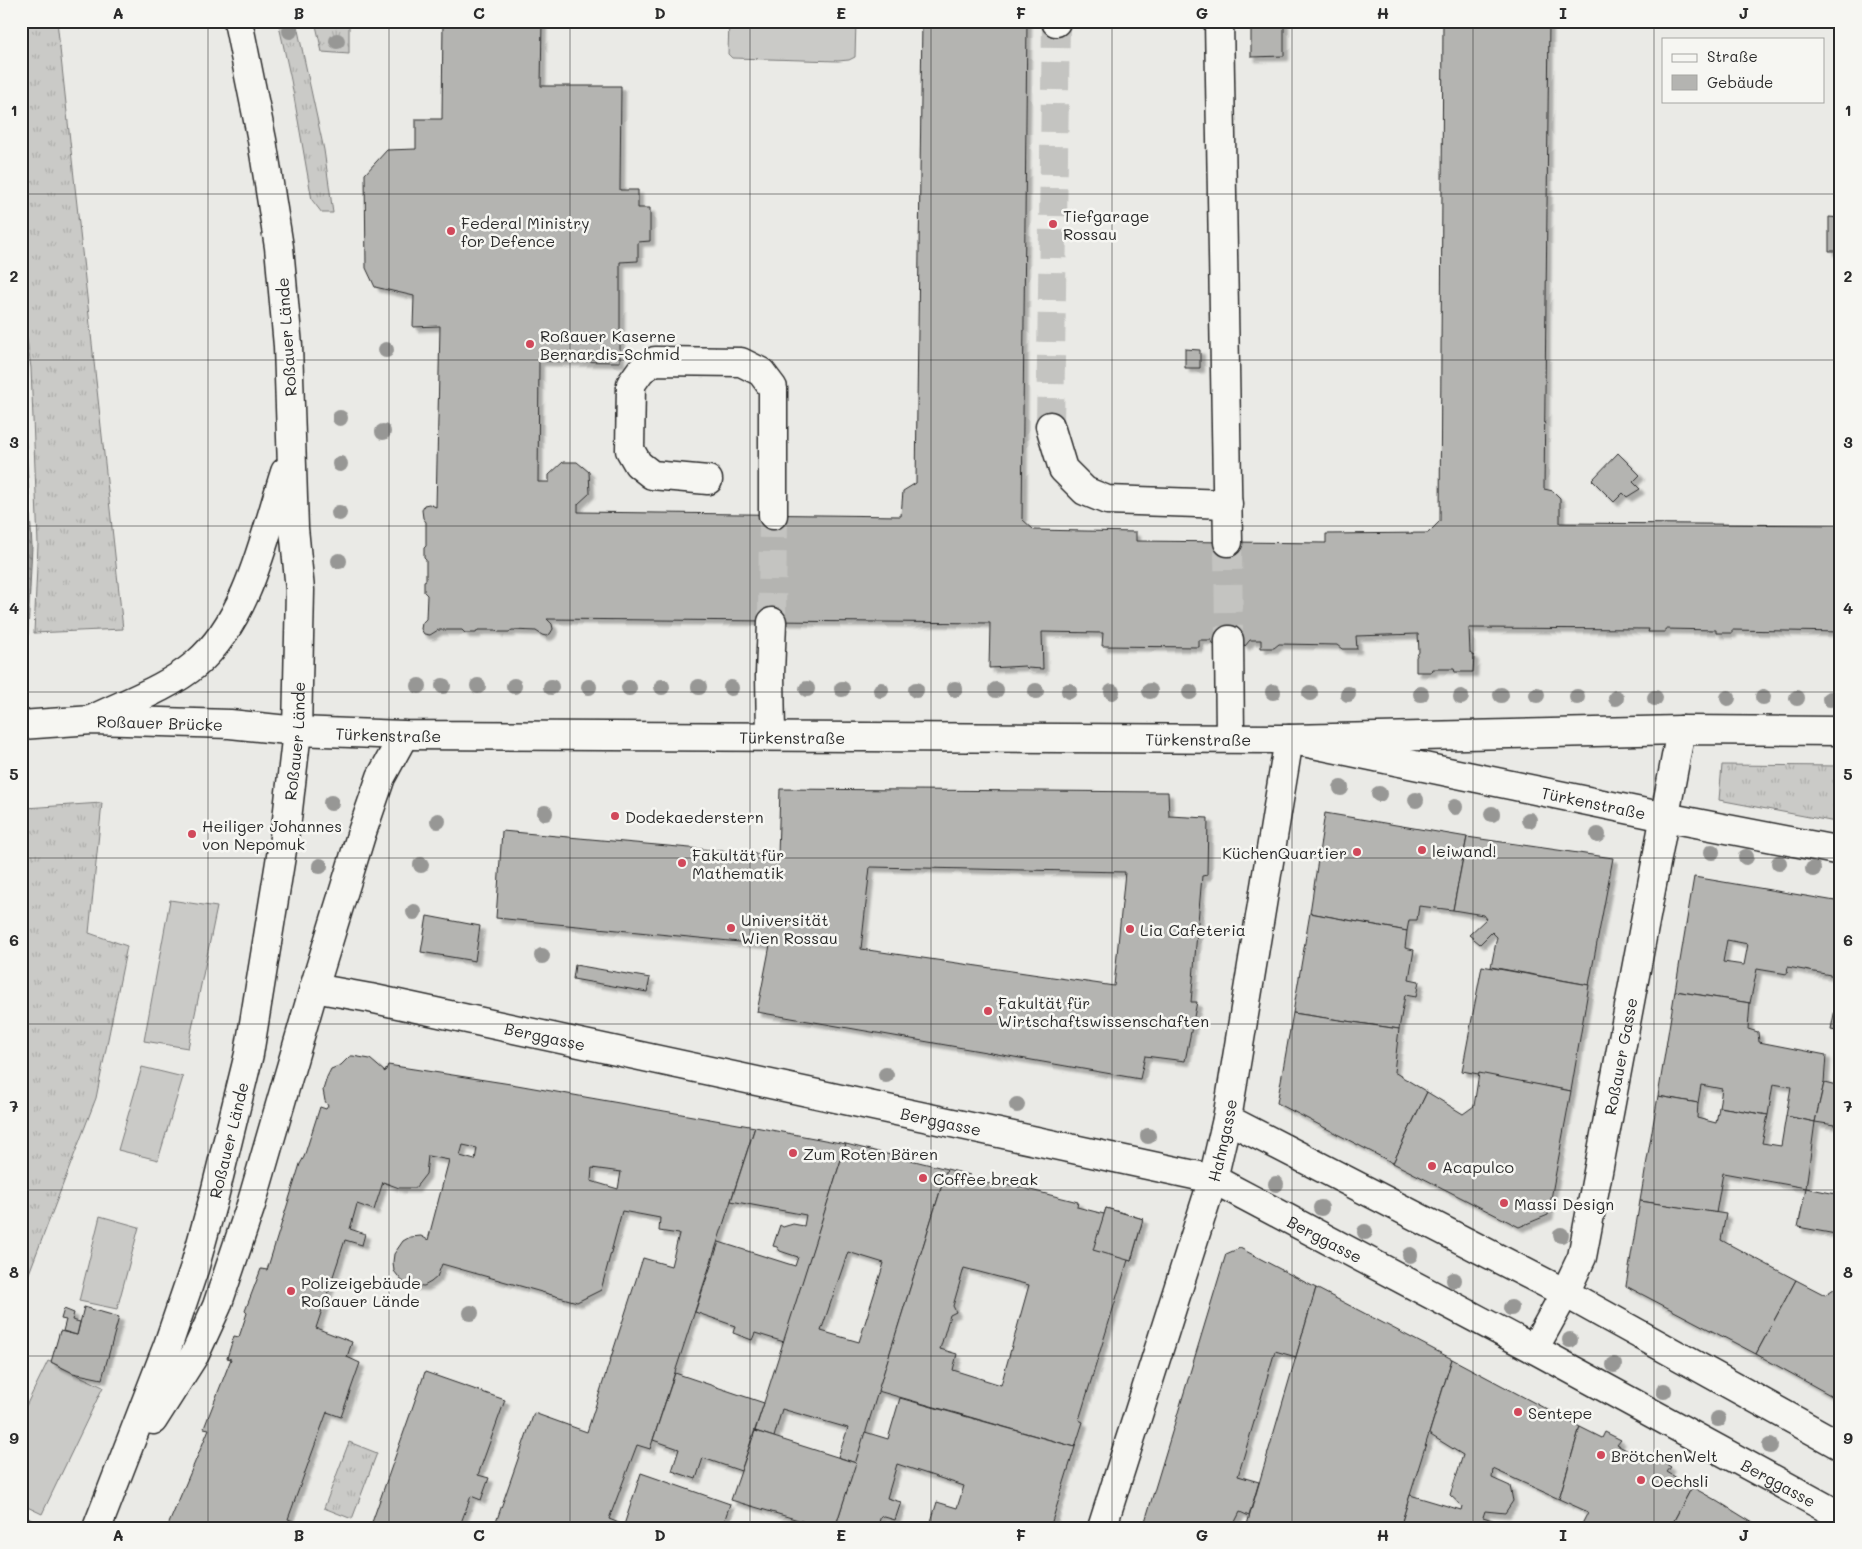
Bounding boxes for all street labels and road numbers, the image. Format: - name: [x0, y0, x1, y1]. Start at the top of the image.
- street label: Roßauer Lände: [271, 277, 301, 397]
- street label: Roßauer Lände: [279, 681, 309, 801]
- street label: Roßauer Brücke: [96, 710, 223, 734]
- street label: Türkenstraße: [335, 722, 441, 746]
- street label: Türkenstraße: [739, 726, 845, 747]
- street label: Türkenstraße: [1145, 728, 1251, 749]
- street label: Türkenstraße: [1540, 781, 1648, 823]
- street label: Roßauer Gasse: [1598, 996, 1641, 1117]
- street label: Berggasse: [503, 1017, 587, 1054]
- street label: Roßauer Lände: [204, 1080, 252, 1200]
- street label: Hahngasse: [1202, 1097, 1241, 1184]
- street label: Berggasse: [899, 1102, 983, 1139]
- street label: Berggasse: [1284, 1210, 1366, 1267]
- street label: Berggasse: [1738, 1453, 1820, 1511]

